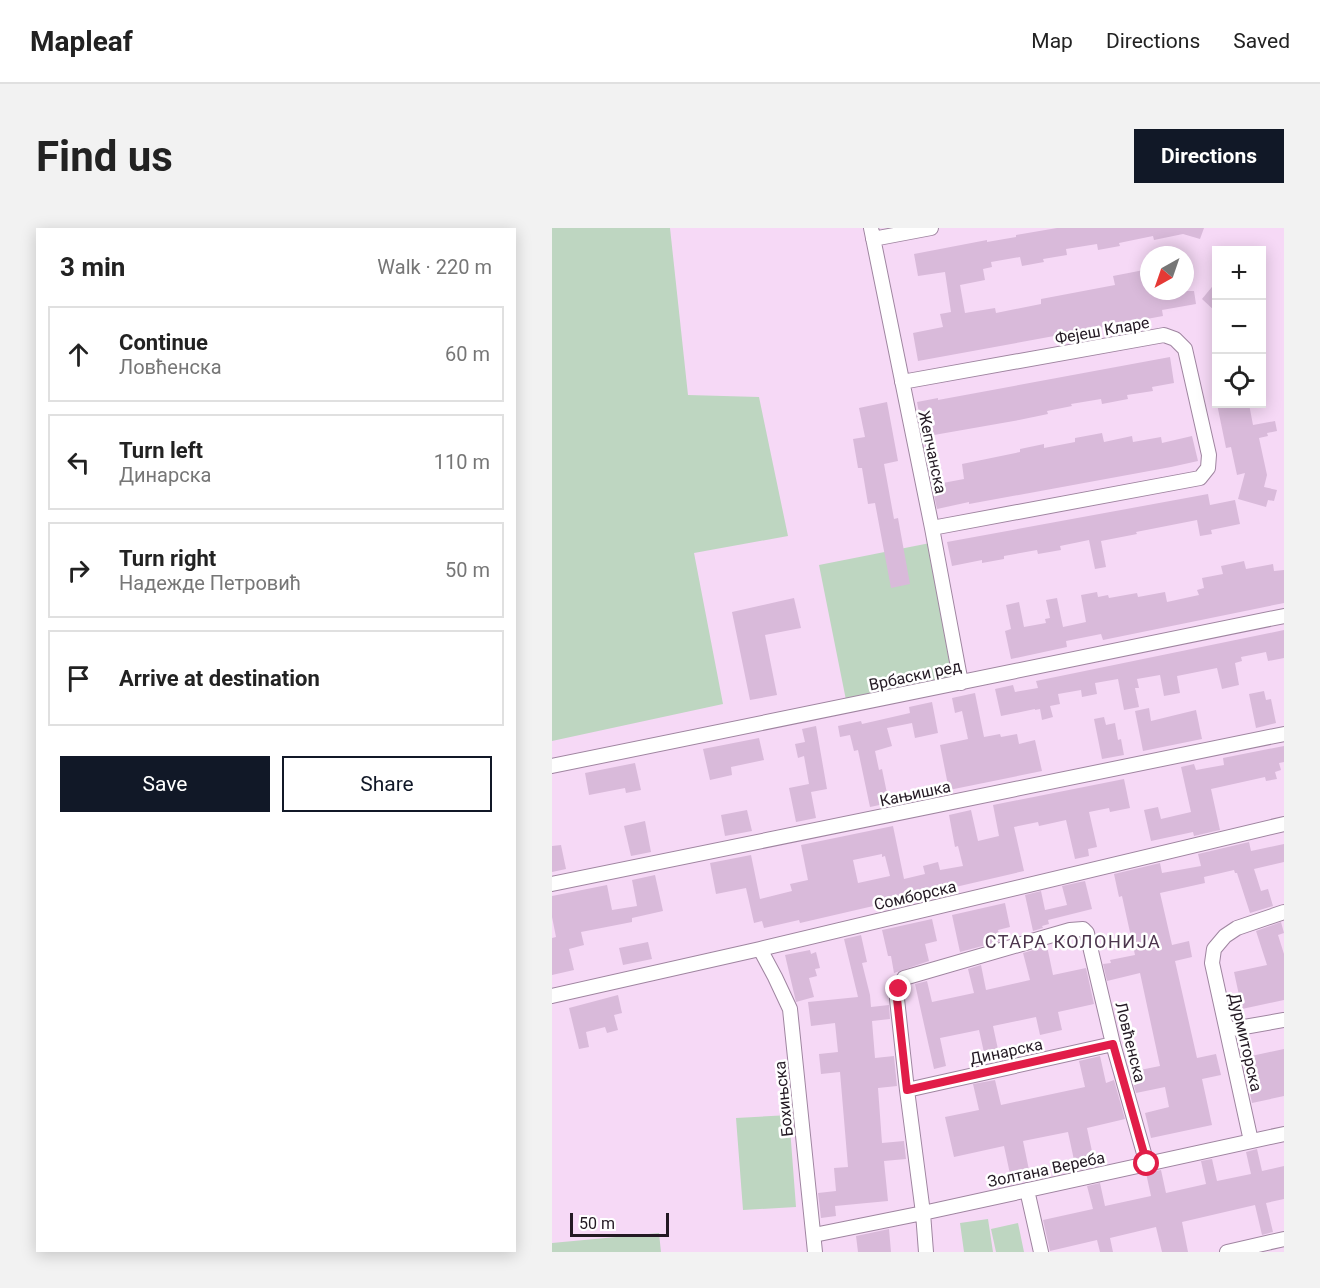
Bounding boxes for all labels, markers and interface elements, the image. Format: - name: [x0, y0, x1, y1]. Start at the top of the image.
- text: Mapleaf: [30, 25, 133, 58]
- text: Map: [1031, 29, 1073, 53]
- text: Directions: [1106, 29, 1200, 53]
- text: Saved: [1233, 29, 1290, 53]
- button: Directions: [1134, 129, 1284, 183]
- text: Find us: [36, 132, 173, 181]
- north arrow: [1140, 246, 1194, 300]
- map controls: [1212, 246, 1266, 408]
- button: +: [1212, 246, 1266, 300]
- text: 3 min: [60, 252, 125, 282]
- text: Walk · 220 m: [377, 255, 492, 279]
- button: −: [1212, 300, 1266, 354]
- street label: Фејеш Кларе: [1053, 313, 1151, 348]
- text: Continue: [119, 330, 208, 355]
- icon: ahead: [62, 338, 95, 371]
- text: 60 m: [445, 342, 490, 366]
- button: locate: [1212, 354, 1266, 408]
- text: Ловћенска: [119, 355, 222, 379]
- street label: Жепчанска: [914, 409, 951, 495]
- text: Turn left: [119, 438, 203, 463]
- icon: left: [62, 446, 95, 479]
- text: 110 m: [434, 450, 490, 474]
- text: Динарска: [119, 463, 211, 487]
- text: Turn right: [119, 546, 216, 571]
- icon: right: [62, 554, 95, 587]
- text: 50 m: [445, 558, 490, 582]
- text: Надежде Петровић: [119, 571, 301, 595]
- street label: Врбаски ред: [867, 656, 963, 695]
- icon: arrive: [62, 662, 95, 695]
- text: Arrive at destination: [119, 666, 320, 691]
- button: Save: [60, 756, 270, 812]
- button: Share: [282, 756, 492, 812]
- street label: Кањишка: [878, 777, 952, 810]
- street label: Сомборска: [872, 877, 958, 914]
- district label: СТАРА КОЛОНИЈА: [985, 931, 1161, 952]
- route end: [885, 975, 911, 1001]
- street label: Дурмиторска: [1225, 991, 1266, 1093]
- street label: Ловћенска: [1111, 1000, 1150, 1084]
- street label: Динарска: [968, 1035, 1044, 1068]
- street label: Бохињска: [770, 1060, 797, 1138]
- street label: Золтана Вереба: [986, 1148, 1106, 1191]
- route start: [1133, 1150, 1159, 1176]
- scale bar: [570, 1210, 669, 1238]
- text: 50 m: [579, 1214, 615, 1233]

